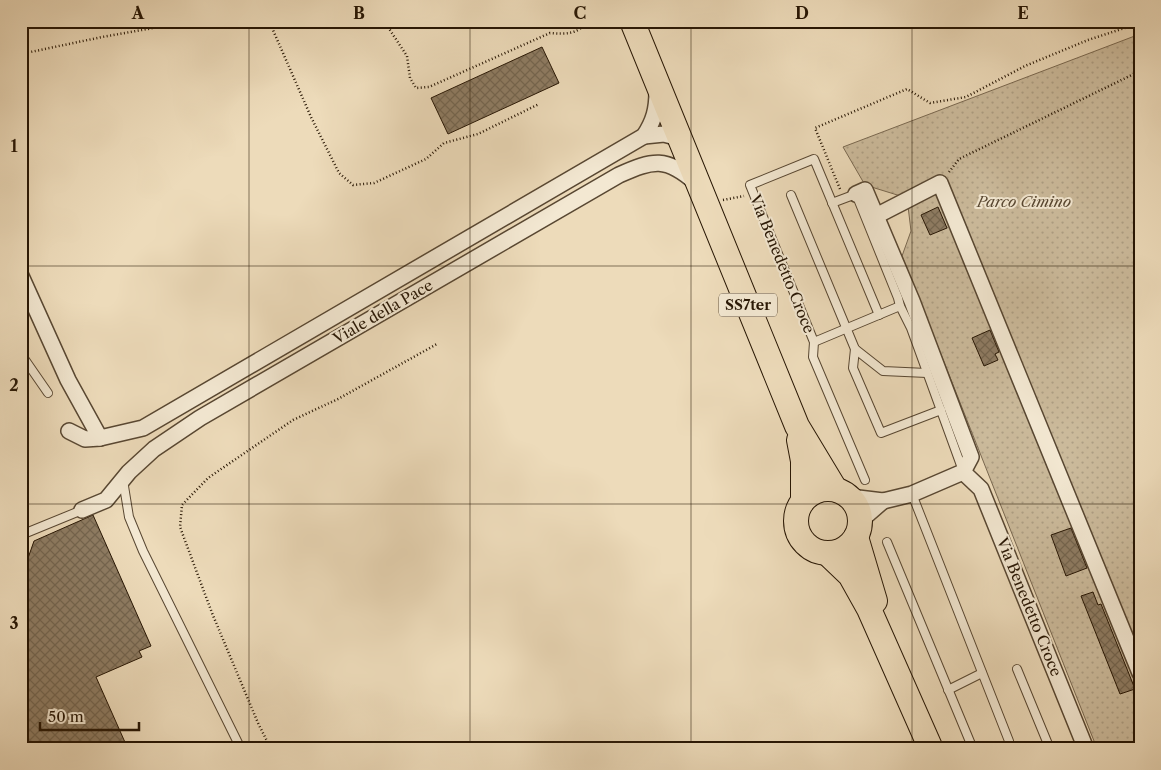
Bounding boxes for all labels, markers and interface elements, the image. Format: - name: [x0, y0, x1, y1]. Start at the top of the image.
- text: A: [131, 3, 145, 23]
- text: B: [353, 3, 365, 23]
- text: C: [574, 3, 586, 23]
- text: D: [795, 3, 809, 23]
- text: E: [1017, 3, 1029, 23]
- text: 1: [10, 136, 18, 156]
- street label: Via Benedetto Croce: [746, 191, 819, 336]
- park label: Parco Cimino: [976, 192, 1071, 211]
- street label: Viale della Pace: [329, 275, 436, 348]
- road number: SS7ter: [719, 294, 777, 316]
- text: 2: [9, 375, 19, 395]
- street label: Via Benedetto Croce: [993, 534, 1066, 679]
- text: 3: [9, 613, 19, 633]
- scale bar: [40, 700, 139, 732]
- text: 50 m: [48, 707, 84, 726]

